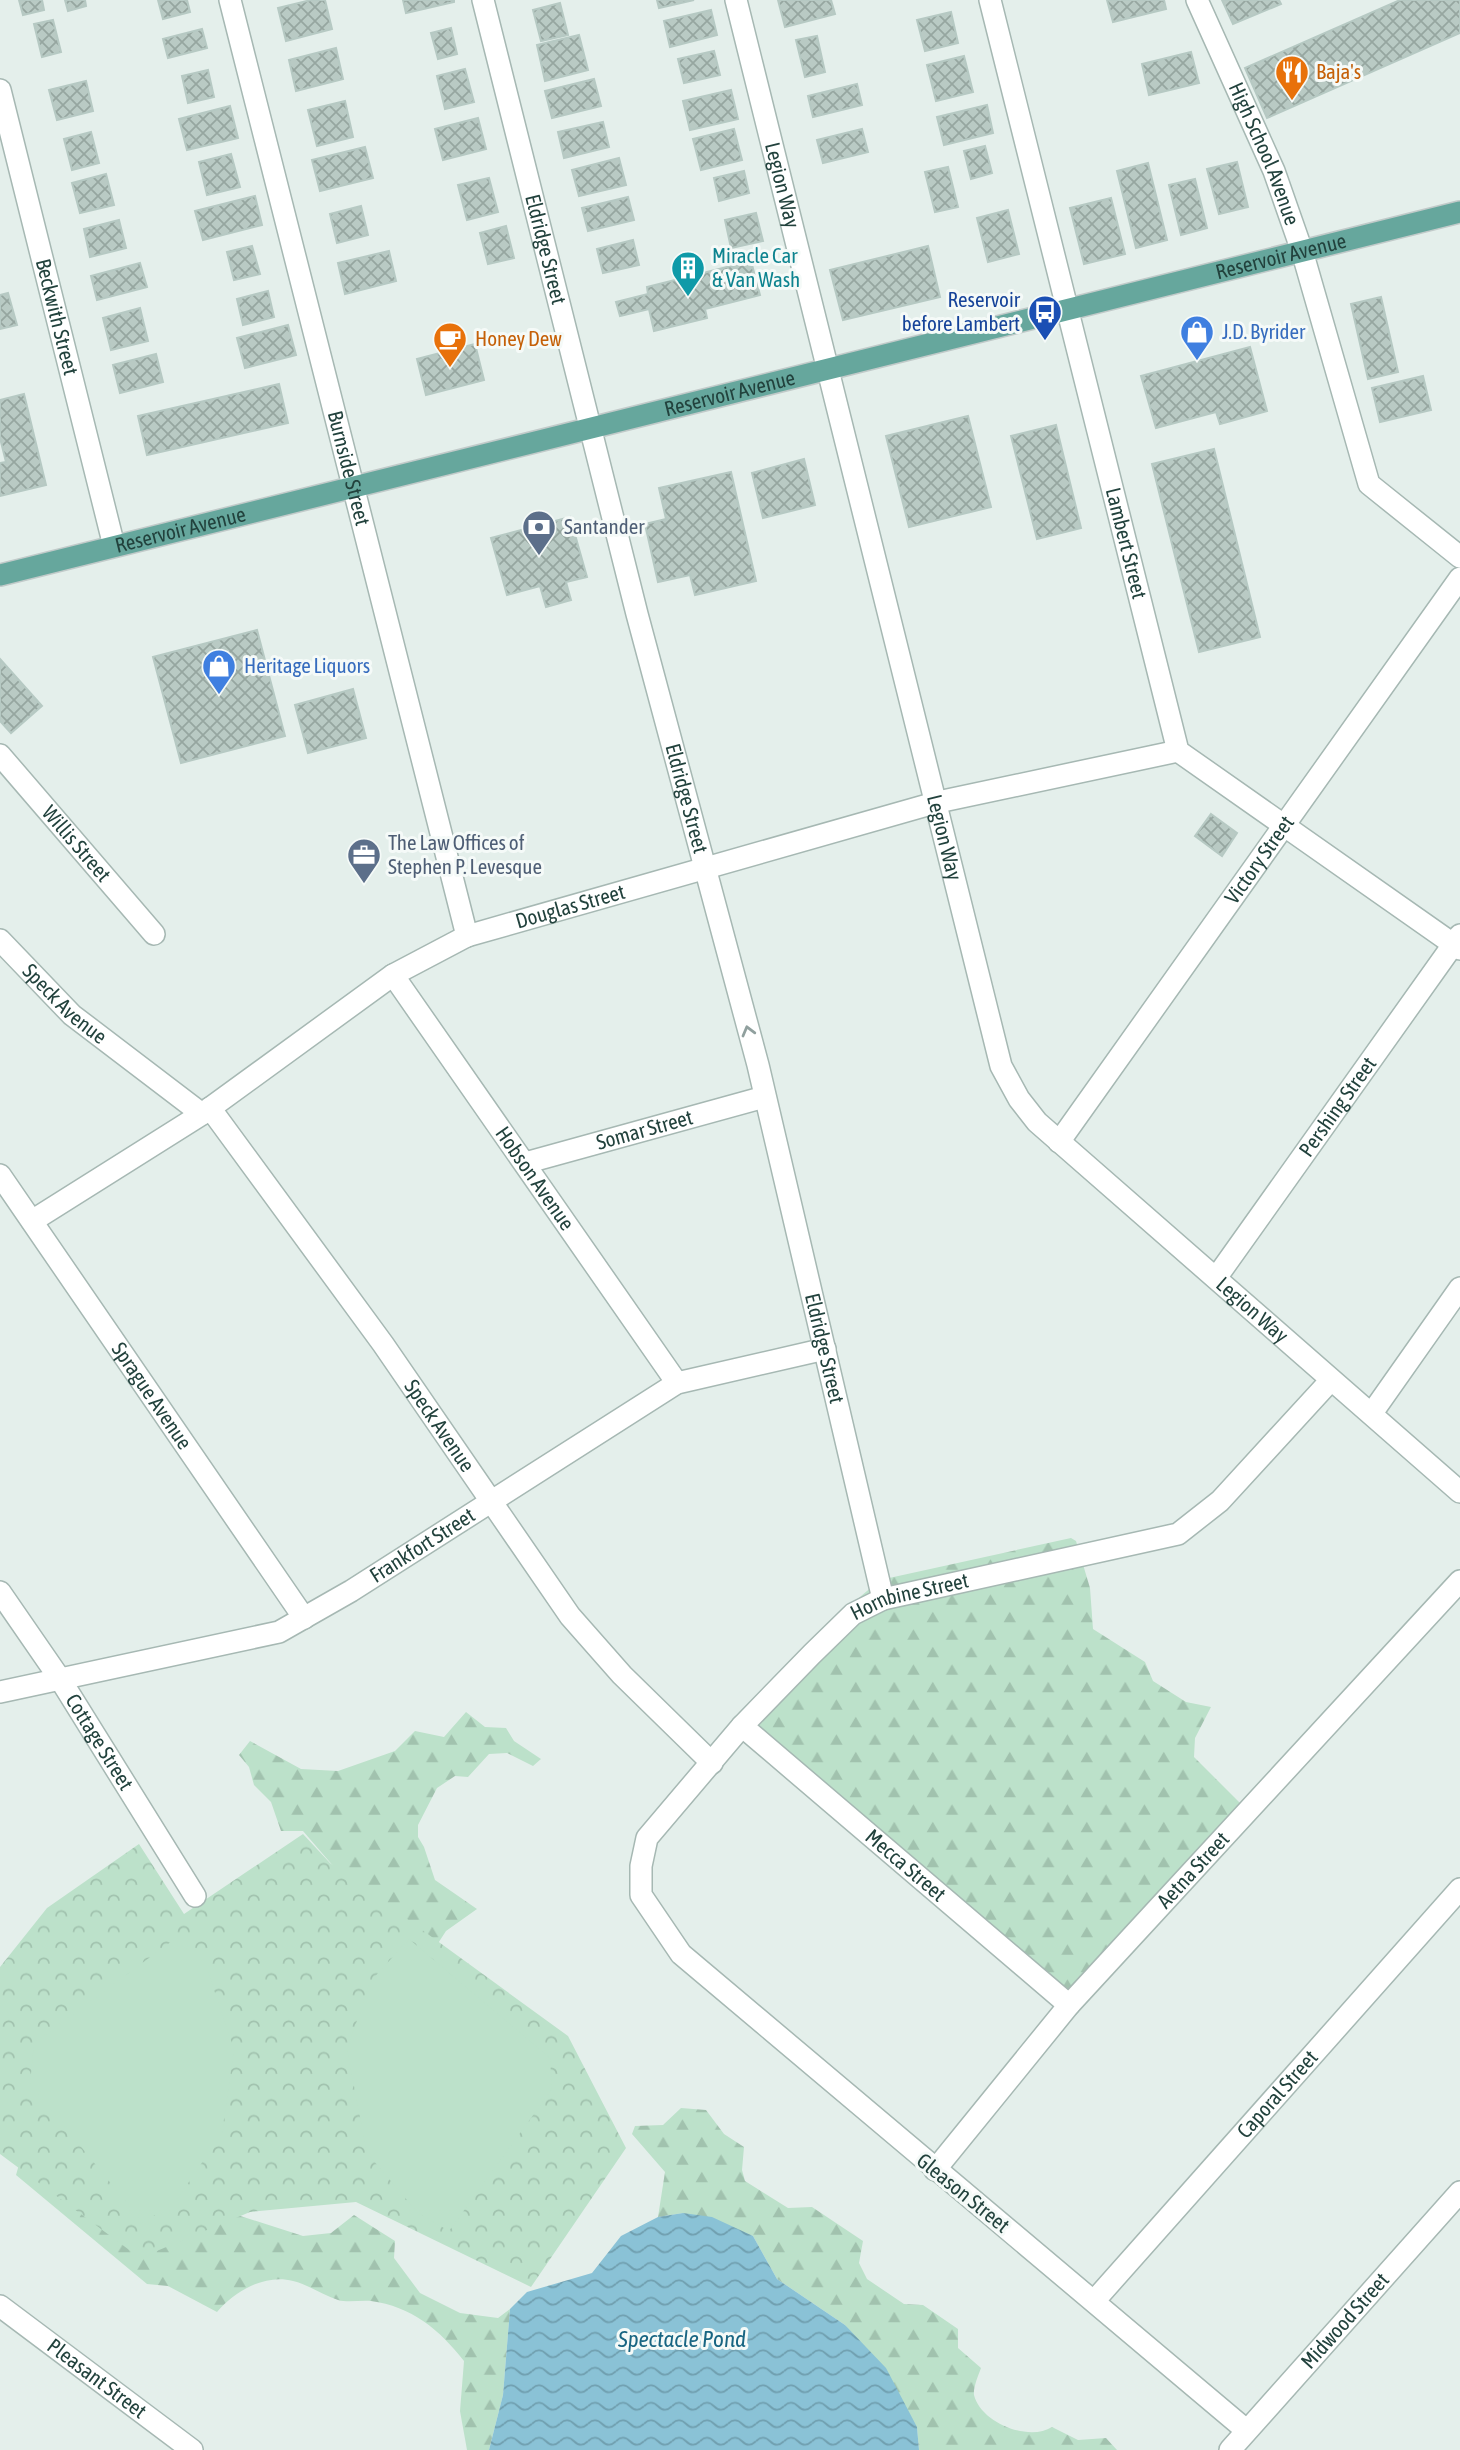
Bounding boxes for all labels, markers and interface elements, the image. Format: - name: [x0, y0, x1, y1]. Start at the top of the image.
- restaurant icon: Baja's: [1273, 53, 1311, 102]
- place label: Baja's: [1316, 59, 1361, 83]
- street label: High School Avenue: [1225, 78, 1305, 228]
- street label: Legion Way: [761, 140, 805, 231]
- street label: Eldridge Street: [521, 192, 572, 307]
- street label: Reservoir Avenue: [1213, 228, 1349, 283]
- place label: Miracle Car & Van Wash: [712, 243, 800, 291]
- building icon: Miracle Car & Van Wash: [669, 249, 707, 298]
- street label: Beckwith Street: [32, 256, 84, 377]
- place label: Reservoir before Lambert: [902, 287, 1021, 335]
- bus stop icon: Reservoir before Lambert: [1026, 293, 1064, 342]
- shop icon: J.D. Byrider: [1178, 313, 1216, 362]
- place label: J.D. Byrider: [1222, 319, 1306, 343]
- cafe icon: Honey Dew: [431, 320, 469, 369]
- place label: Honey Dew: [475, 326, 562, 350]
- street label: Reservoir Avenue: [662, 365, 797, 420]
- street label: Burnside Street: [323, 408, 376, 528]
- street label: Lambert Street: [1102, 485, 1152, 601]
- street label: Reservoir Avenue: [113, 501, 248, 557]
- bank icon: Santander: [520, 508, 558, 557]
- place label: Santander: [564, 514, 645, 538]
- shop icon: Heritage Liquors: [200, 647, 238, 696]
- place label: Heritage Liquors: [244, 653, 370, 677]
- street label: Eldridge Street: [661, 741, 714, 856]
- street label: Legion Way: [923, 792, 967, 883]
- street label: Willis Street: [38, 800, 116, 886]
- street label: Victory Street: [1219, 811, 1298, 908]
- place label: The Law Offices of Stephen P. Levesque: [388, 830, 542, 878]
- office icon: The Law Offices of Stephen P. Levesque: [345, 836, 383, 885]
- street label: Douglas Street: [512, 879, 627, 933]
- street label: Speck Avenue: [18, 958, 112, 1048]
- one-way arrow: [742, 1025, 756, 1037]
- street label: Pershing Street: [1293, 1052, 1380, 1161]
- street label: Somar Street: [593, 1104, 695, 1154]
- street label: Hobson Avenue: [491, 1122, 580, 1234]
- street label: Legion Way: [1212, 1272, 1294, 1347]
- street label: Eldridge Street: [801, 1291, 850, 1406]
- street label: Sprague Avenue: [107, 1337, 197, 1453]
- street label: Speck Avenue: [400, 1375, 480, 1476]
- street label: Frankfort Street: [365, 1502, 479, 1587]
- street label: Hornbine Street: [846, 1568, 971, 1624]
- street label: Cottage Street: [61, 1689, 139, 1794]
- street label: Mecca Street: [861, 1824, 951, 1906]
- street label: Aetna Street: [1152, 1826, 1234, 1912]
- street label: Caporal Street: [1232, 2045, 1322, 2143]
- street label: Gleason Street: [912, 2148, 1015, 2237]
- street label: Midwood Street: [1296, 2267, 1393, 2373]
- water label: Spectacle Pond: [617, 2326, 746, 2352]
- street label: Pleasant Street: [43, 2333, 152, 2423]

